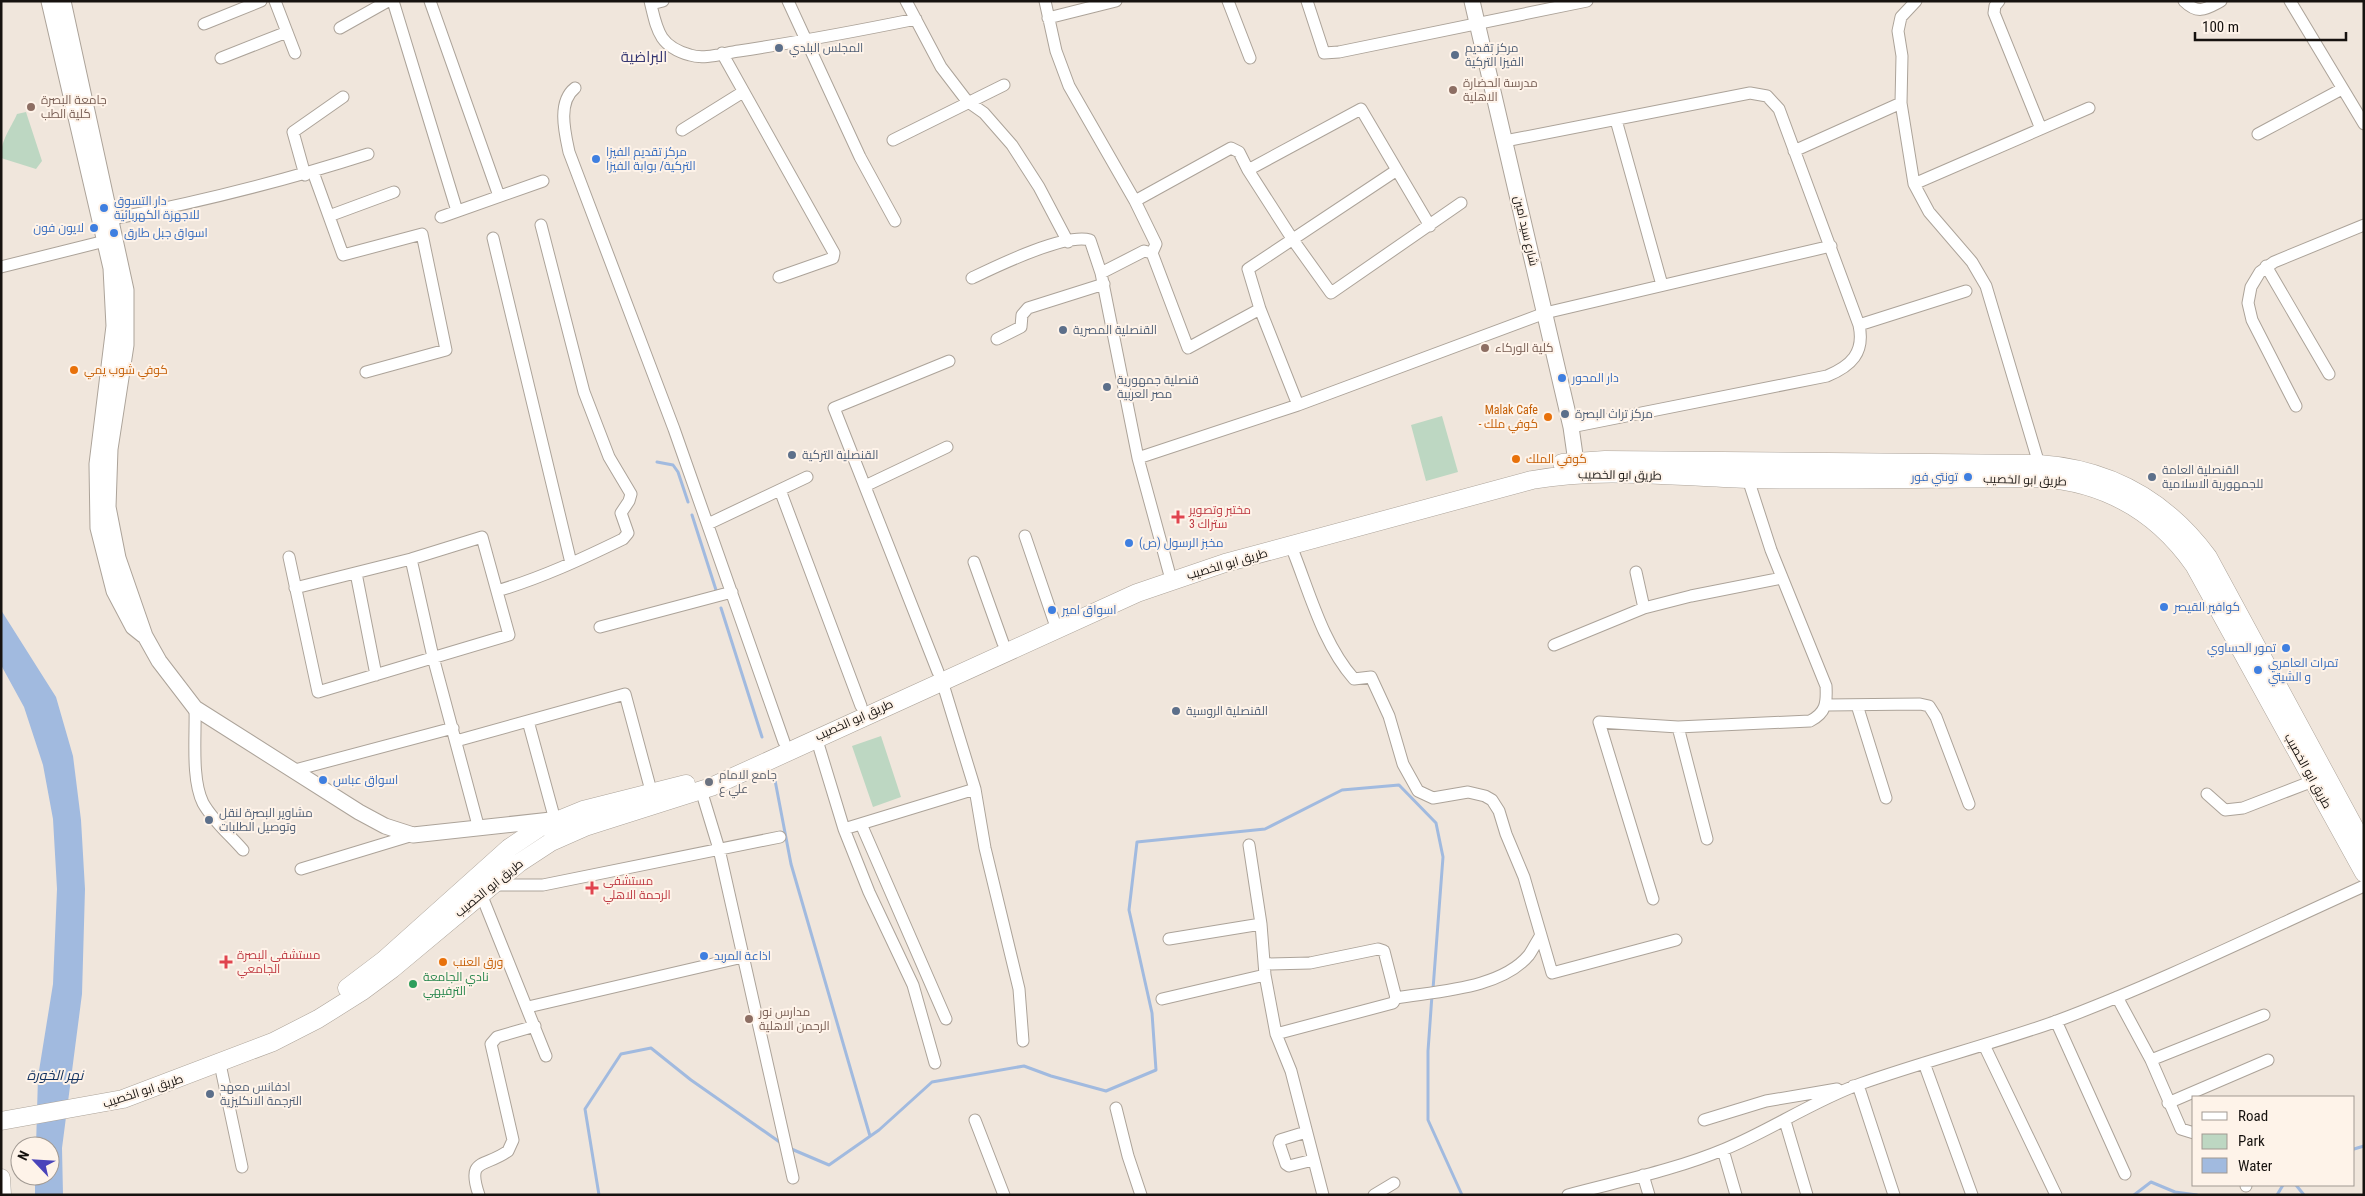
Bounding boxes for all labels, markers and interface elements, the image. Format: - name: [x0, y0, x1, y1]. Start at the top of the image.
- scale bar: [2195, 10, 2346, 42]
- text: 100 m: [2202, 18, 2239, 36]
- place label: المجلس البلدي: [789, 41, 863, 58]
- place label: مركز تقديم الفيزا التركية: [1465, 41, 1524, 69]
- marker: المجلس البلدي: [773, 42, 785, 54]
- district label: البراضية: [621, 48, 667, 66]
- marker: مركز تقديم الفيزا التركية: [1449, 49, 1461, 61]
- place label: مدرسة الحضارة الاهلية: [1463, 76, 1538, 104]
- marker: مدرسة الحضارة الاهلية: [1447, 84, 1459, 96]
- place label: جامعة البصرة كلية الطب: [41, 93, 107, 121]
- marker: جامعة البصرة كلية الطب: [25, 101, 37, 113]
- place label: مركز تقديم الفيزا التركية/ بوابة الفيزا: [606, 145, 696, 173]
- marker: مركز تقديم الفيزا التركية/ بوابة الفيزا: [590, 153, 602, 165]
- place label: دار التسوق للاجهزة الكهربائية: [114, 194, 200, 222]
- street label: شارع سيد امين: [1510, 195, 1541, 268]
- marker: دار التسوق للاجهزة الكهربائية: [98, 202, 110, 214]
- place label: لايون فون: [33, 221, 84, 235]
- marker: لايون فون: [88, 222, 100, 234]
- place label: اسواق جبل طارق: [124, 226, 208, 240]
- marker: اسواق جبل طارق: [108, 227, 120, 239]
- place label: القنصلية المصرية: [1073, 323, 1157, 337]
- marker: القنصلية المصرية: [1057, 324, 1069, 336]
- place label: كلية الوركاء: [1495, 341, 1554, 355]
- marker: كلية الوركاء: [1479, 342, 1491, 354]
- place label: كوفي شوب يمي: [84, 363, 168, 380]
- marker: كوفي شوب يمي: [68, 364, 80, 376]
- place label: دار المحور: [1571, 371, 1619, 385]
- marker: دار المحور: [1556, 372, 1568, 384]
- place label: قنصلية جمهورية مصر العربية: [1117, 373, 1199, 401]
- marker: قنصلية جمهورية مصر العربية: [1101, 381, 1113, 393]
- place label: Malak Cafe - كوفي ملك: [1478, 403, 1538, 434]
- place label: مركز تراث البصرة: [1575, 407, 1653, 421]
- marker: مركز تراث البصرة: [1559, 408, 1571, 420]
- marker: Malak Cafe - كوفي ملك: [1542, 411, 1554, 423]
- place label: القنصلية التركية: [802, 448, 878, 462]
- marker: القنصلية التركية: [786, 449, 798, 461]
- place label: كوفي الملك: [1526, 452, 1587, 469]
- marker: كوفي الملك: [1510, 453, 1522, 465]
- place label: القنصلية العامة للجمهورية الاسلامية: [2162, 463, 2263, 491]
- street label: طريق ابو الخصيب: [1578, 467, 1662, 483]
- place label: تونتي فور: [1910, 470, 1959, 487]
- marker: تونتي فور: [1962, 471, 1974, 483]
- marker: القنصلية العامة للجمهورية الاسلامية: [2146, 471, 2158, 483]
- street label: طريق ابو الخصيب: [1983, 472, 2067, 488]
- place label: مختبر وتصوير ستراك 3: [1188, 503, 1251, 531]
- marker: مختبر وتصوير ستراك 3: [1171, 510, 1185, 524]
- place label: مخبز الرسول (ص): [1139, 536, 1223, 550]
- marker: مخبز الرسول (ص): [1123, 537, 1135, 549]
- street label: طريق ابو الخصيب: [1185, 546, 1269, 582]
- place label: كوافير القيصر: [2173, 600, 2240, 614]
- marker: كوافير القيصر: [2158, 601, 2170, 613]
- place label: اسواق امير: [1061, 603, 1117, 617]
- marker: اسواق امير: [1046, 604, 1058, 616]
- place label: تمور الحساوي: [2207, 641, 2277, 658]
- marker: تمور الحساوي: [2280, 642, 2292, 654]
- place label: تمرات العامري و الشيتي: [2268, 656, 2339, 687]
- marker: تمرات العامري و الشيتي: [2252, 664, 2264, 676]
- street label: طريق ابو الخصيب: [813, 697, 895, 743]
- place label: القنصلية الروسية: [1186, 704, 1268, 718]
- marker: القنصلية الروسية: [1170, 705, 1182, 717]
- street label: طريق ابو الخصيب: [2282, 731, 2334, 811]
- place label: جامع الامام علي ع: [719, 768, 777, 799]
- place label: اسواق عباس: [333, 773, 398, 787]
- marker: اسواق عباس: [317, 774, 329, 786]
- marker: جامع الامام علي ع: [703, 776, 715, 788]
- place label: مشاوير البصرة لنقل وتوصيل الطلبات: [219, 806, 313, 834]
- marker: مشاوير البصرة لنقل وتوصيل الطلبات: [203, 814, 215, 826]
- street label: طريق ابو الخصيب: [452, 856, 526, 920]
- place label: مستشفى الرحمة الاهلي: [603, 874, 671, 905]
- marker: مستشفى الرحمة الاهلي: [585, 881, 599, 895]
- place label: مستشفى البصرة الجامعي: [237, 948, 320, 979]
- place label: اذاعة المربد: [714, 949, 771, 963]
- marker: اذاعة المربد: [698, 950, 710, 962]
- marker: مستشفى البصرة الجامعي: [219, 955, 233, 969]
- place label: ورق العنب: [453, 955, 503, 969]
- marker: ورق العنب: [437, 956, 449, 968]
- place label: نادي الجامعة الترفيهي: [423, 970, 489, 1001]
- marker: نادي الجامعة الترفيهي: [407, 978, 419, 990]
- place label: مدارس نور الرحمن الاهلية: [758, 1005, 830, 1033]
- marker: مدارس نور الرحمن الاهلية: [743, 1013, 755, 1025]
- water label: نهر الخورة: [27, 1067, 84, 1084]
- street label: طريق ابو الخصيب: [101, 1071, 185, 1111]
- place label: ادفانس معهد الترجمة الانكليزية: [220, 1080, 302, 1108]
- marker: ادفانس معهد الترجمة الانكليزية: [204, 1088, 216, 1100]
- legend: [2192, 1096, 2355, 1186]
- text: Road: [2238, 1107, 2268, 1125]
- text: Park: [2238, 1132, 2265, 1150]
- north arrow: [10, 1136, 60, 1186]
- text: N: [14, 1148, 32, 1163]
- text: Water: [2238, 1157, 2273, 1175]

